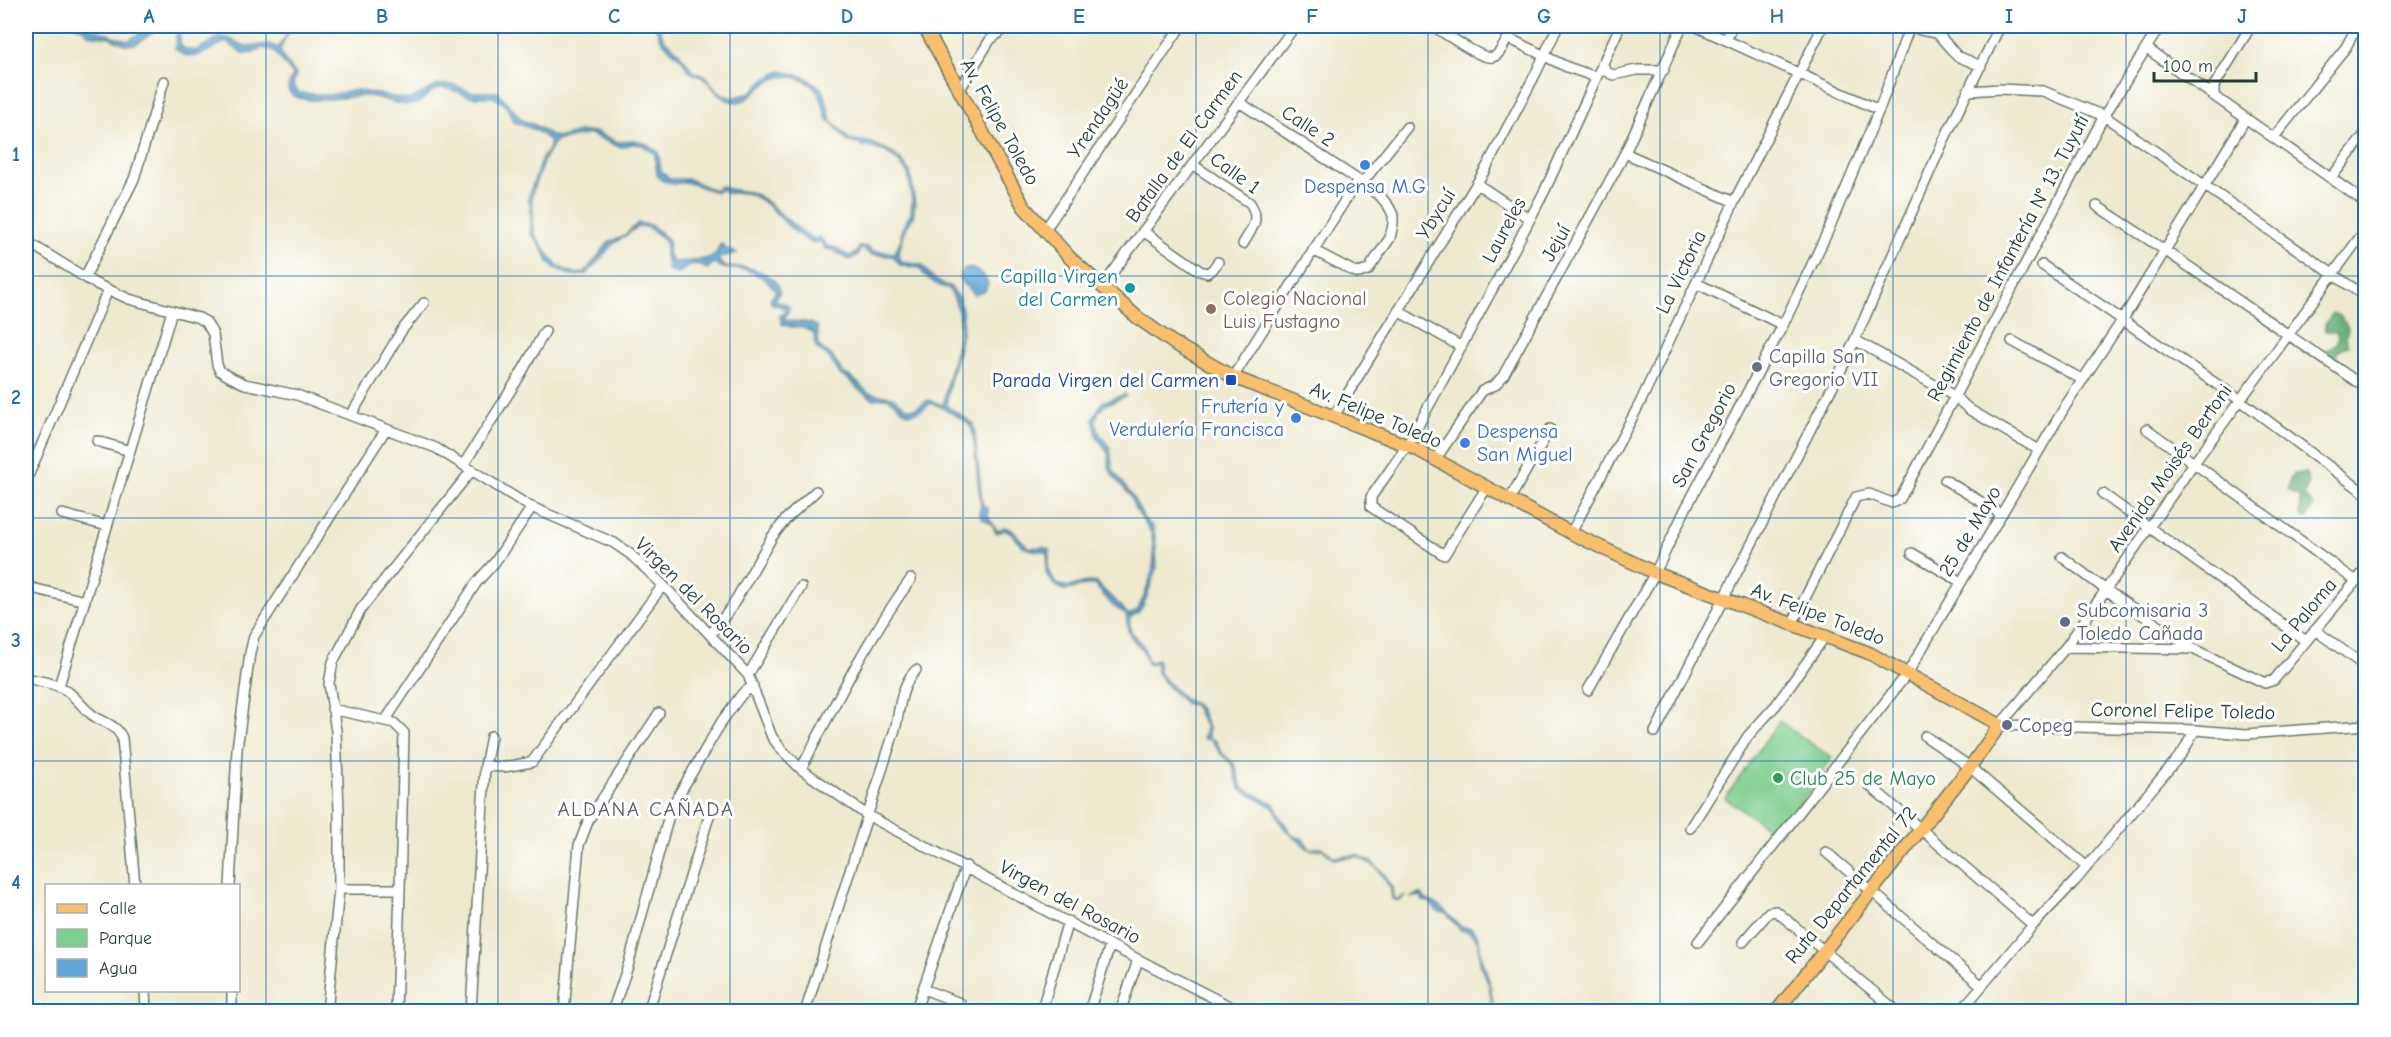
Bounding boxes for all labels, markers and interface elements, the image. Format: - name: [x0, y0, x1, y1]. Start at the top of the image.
- text: A: [143, 5, 155, 28]
- text: B: [376, 5, 388, 28]
- text: C: [608, 5, 620, 28]
- text: D: [841, 5, 853, 28]
- text: E: [1073, 5, 1085, 28]
- text: F: [1306, 5, 1318, 28]
- text: G: [1537, 5, 1551, 28]
- text: H: [1770, 5, 1784, 28]
- text: I: [2005, 5, 2013, 28]
- text: J: [2237, 5, 2247, 28]
- scale bar: [2154, 45, 2256, 83]
- street label: Av. Felipe Toledo: [956, 55, 1044, 189]
- text: 100 m: [2163, 56, 2213, 77]
- street label: Batalla de El Carmen: [1121, 65, 1247, 227]
- street label: Yrendagüé: [1063, 73, 1133, 163]
- street label: Calle 2: [1277, 100, 1339, 152]
- street label: Regimiento de Infantería N° 13. Tuyutí: [1922, 110, 2094, 405]
- text: 1: [12, 143, 20, 166]
- street label: Calle 1: [1206, 147, 1264, 199]
- marker: Despensa M.G: [1358, 158, 1372, 172]
- place label: Despensa M.G: [1304, 175, 1426, 198]
- street label: Ybycuí: [1412, 184, 1461, 244]
- street label: Laureles: [1477, 193, 1531, 267]
- street label: Jejuí: [1537, 220, 1576, 265]
- street label: La Victoria: [1651, 226, 1711, 318]
- place label: Capilla Virgen del Carmen: [1000, 265, 1118, 311]
- marker: Capilla Virgen del Carmen: [1123, 281, 1137, 295]
- place label: Colegio Nacional Luis Fustagno: [1223, 287, 1367, 333]
- marker: Colegio Nacional Luis Fustagno: [1204, 302, 1218, 316]
- place label: Capilla San Gregorio VII: [1769, 345, 1878, 391]
- marker: Capilla San Gregorio VII: [1750, 360, 1764, 374]
- place label: Parada Virgen del Carmen: [992, 369, 1219, 392]
- marker: Parada Virgen del Carmen: [1224, 373, 1238, 387]
- street label: Av. Felipe Toledo: [1307, 377, 1445, 453]
- street label: San Gregorio: [1667, 379, 1741, 491]
- street label: Avenida Moisés Bertoni: [2103, 380, 2237, 556]
- text: 2: [11, 386, 21, 409]
- place label: Frutería y Verdulería Francisca: [1110, 395, 1284, 441]
- marker: Frutería y Verdulería Francisca: [1289, 411, 1303, 425]
- place label: Despensa San Miguel: [1477, 420, 1573, 466]
- marker: Despensa San Miguel: [1458, 436, 1472, 450]
- street label: 25 de Mayo: [1934, 482, 2006, 580]
- street label: Virgen del Rosario: [631, 533, 757, 659]
- street label: La Paloma: [2267, 573, 2341, 657]
- street label: Av. Felipe Toledo: [1748, 578, 1888, 650]
- place label: Subcomisaria 3 Toledo Cañada: [2077, 599, 2208, 645]
- marker: Subcomisaria 3 Toledo Cañada: [2058, 615, 2072, 629]
- text: 3: [11, 629, 21, 652]
- street label: Coronel Felipe Toledo: [2091, 698, 2275, 724]
- place label: Copeg: [2019, 714, 2073, 737]
- marker: Copeg: [2000, 718, 2014, 732]
- place label: Club 25 de Mayo: [1790, 767, 1936, 790]
- marker: Club 25 de Mayo: [1771, 771, 1785, 785]
- district label: ALDANA CAÑADA: [557, 797, 735, 821]
- street label: Ruta Departamental 72: [1781, 802, 1921, 968]
- street label: Virgen del Rosario: [996, 855, 1144, 949]
- text: 4: [11, 871, 21, 894]
- legend: [45, 884, 240, 992]
- text: Calle: [99, 898, 136, 919]
- text: Parque: [99, 928, 152, 949]
- text: Agua: [99, 958, 137, 979]

